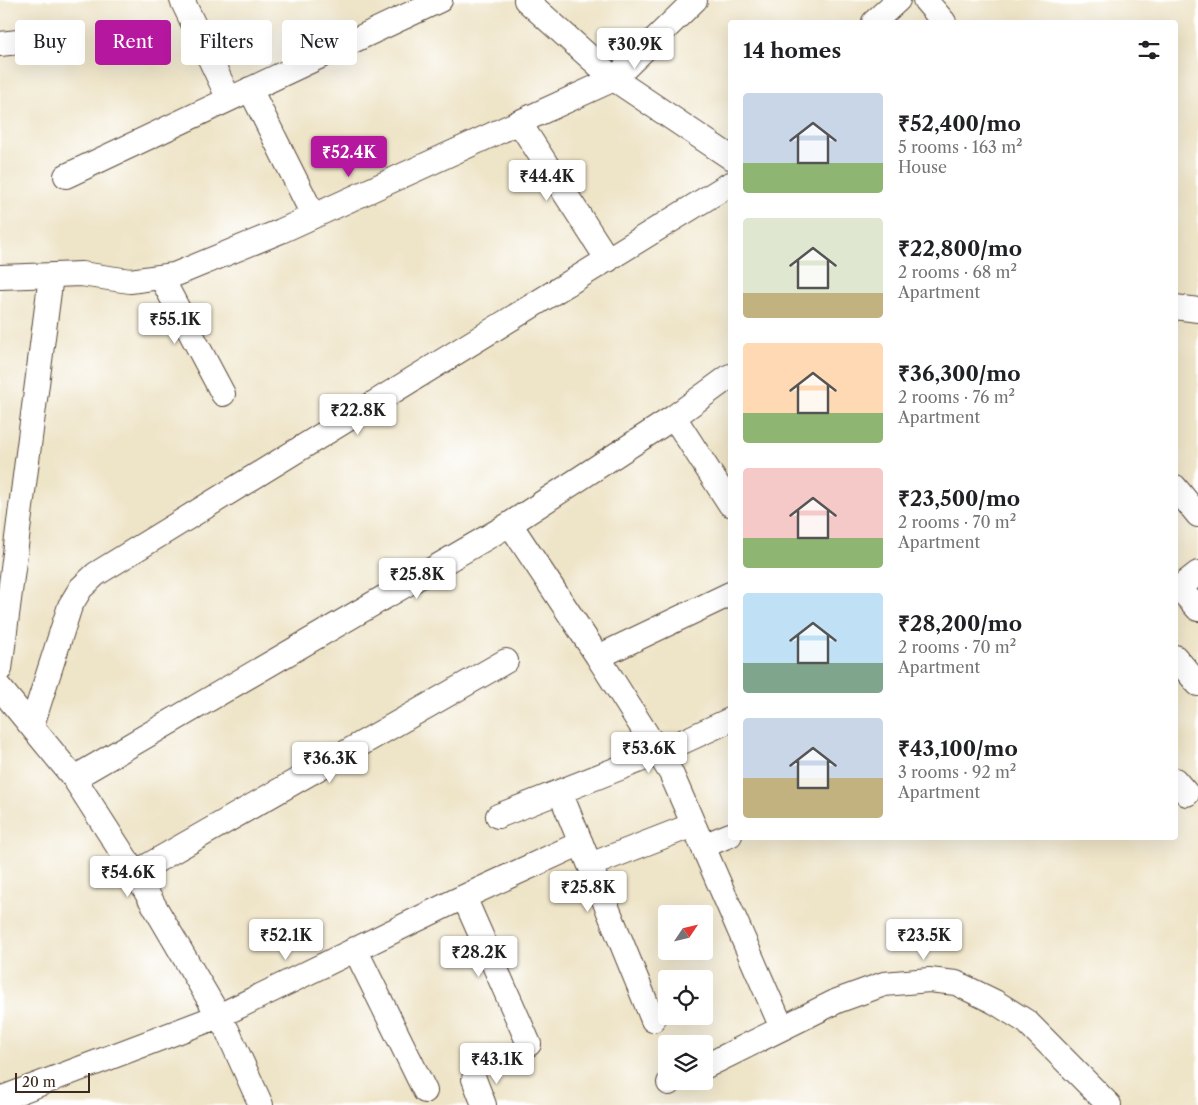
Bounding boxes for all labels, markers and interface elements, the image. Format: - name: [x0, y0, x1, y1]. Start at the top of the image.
- chip: Buy: [15, 20, 85, 65]
- chip: Rent: [95, 20, 171, 65]
- chip: Filters: [181, 20, 272, 65]
- chip: New: [282, 20, 357, 65]
- pin: ₹30.9K: [594, 28, 676, 70]
- text: ₹30.9K: [608, 34, 662, 54]
- icon: filters: [1135, 36, 1163, 64]
- text: 14 homes: [743, 38, 841, 63]
- text: ₹52,400/mo: [898, 111, 1021, 136]
- icon: home: [783, 113, 843, 173]
- pin: ₹52.4K: [308, 136, 390, 178]
- text: 5 rooms · 163 m²: [898, 137, 1023, 157]
- text: ₹52.4K: [322, 142, 376, 162]
- text: House: [898, 157, 947, 177]
- pin: ₹44.4K: [506, 160, 588, 202]
- text: ₹44.4K: [520, 166, 574, 186]
- text: ₹22,800/mo: [898, 236, 1022, 261]
- icon: home: [783, 238, 843, 298]
- text: 2 rooms · 68 m²: [898, 262, 1017, 282]
- text: Apartment: [898, 282, 980, 302]
- pin: ₹55.1K: [134, 302, 216, 345]
- text: ₹55.1K: [149, 309, 201, 329]
- text: ₹36,300/mo: [898, 361, 1021, 386]
- icon: home: [783, 363, 843, 423]
- text: 2 rooms · 76 m²: [898, 387, 1015, 407]
- pin: ₹22.8K: [317, 394, 399, 436]
- text: ₹22.8K: [330, 400, 386, 420]
- text: Apartment: [898, 407, 980, 427]
- text: ₹23,500/mo: [898, 486, 1020, 511]
- icon: home: [783, 488, 843, 548]
- text: 2 rooms · 70 m²: [898, 512, 1016, 532]
- text: Apartment: [898, 532, 980, 552]
- pin: ₹25.8K: [376, 558, 458, 600]
- text: ₹25.8K: [390, 564, 444, 584]
- text: ₹28,200/mo: [898, 611, 1022, 636]
- icon: home: [783, 613, 843, 673]
- text: 2 rooms · 70 m²: [898, 637, 1016, 657]
- text: Apartment: [898, 657, 980, 677]
- pin: ₹53.6K: [608, 732, 690, 774]
- text: ₹43,100/mo: [898, 736, 1018, 761]
- text: ₹53.6K: [622, 738, 676, 758]
- icon: home: [783, 738, 843, 798]
- pin: ₹36.3K: [289, 742, 371, 784]
- text: ₹36.3K: [303, 748, 357, 768]
- text: 3 rooms · 92 m²: [898, 762, 1016, 782]
- text: Apartment: [898, 782, 980, 802]
- pin: ₹54.6K: [87, 856, 169, 898]
- text: ₹54.6K: [101, 862, 155, 882]
- pin: ₹25.8K: [547, 870, 629, 913]
- text: ₹25.8K: [561, 877, 615, 897]
- north arrow: [658, 905, 712, 960]
- map controls: [658, 905, 713, 1090]
- pin: ₹52.1K: [245, 918, 327, 961]
- pin: ₹23.5K: [883, 918, 965, 961]
- text: ₹52.1K: [260, 925, 312, 945]
- text: ₹23.5K: [897, 925, 951, 945]
- pin: ₹28.2K: [438, 936, 520, 978]
- text: ₹28.2K: [451, 942, 507, 962]
- button: locate: [658, 970, 713, 1025]
- button: layers: [658, 1035, 713, 1090]
- pin: ₹43.1K: [456, 1042, 538, 1085]
- text: ₹43.1K: [471, 1049, 523, 1069]
- scale bar: [15, 1070, 90, 1093]
- text: 20 m: [22, 1073, 56, 1091]

